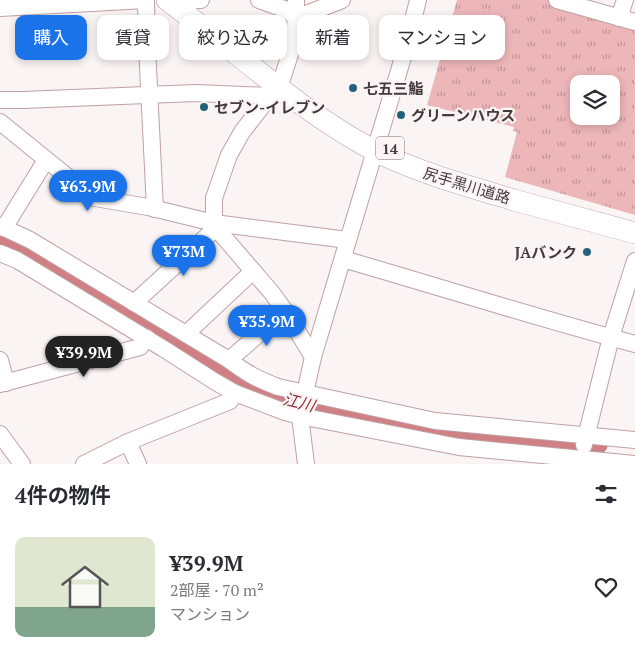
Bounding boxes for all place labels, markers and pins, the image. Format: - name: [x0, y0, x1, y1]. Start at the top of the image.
- place label: 七五三鮨: [363, 78, 424, 98]
- marker: 七五三鮨: [347, 82, 359, 94]
- place label: セブン-イレブン: [214, 97, 325, 117]
- marker: セブン-イレブン: [198, 101, 210, 113]
- place label: グリーンハウス: [411, 105, 515, 125]
- marker: グリーンハウス: [395, 109, 407, 121]
- pin: ¥63.9M: [47, 170, 129, 212]
- pin: ¥73M: [154, 234, 214, 277]
- place label: JAバンク: [515, 242, 577, 262]
- marker: JAバンク: [581, 246, 593, 258]
- pin: ¥35.9M: [226, 304, 308, 347]
- pin: ¥39.9M: [43, 336, 125, 378]

